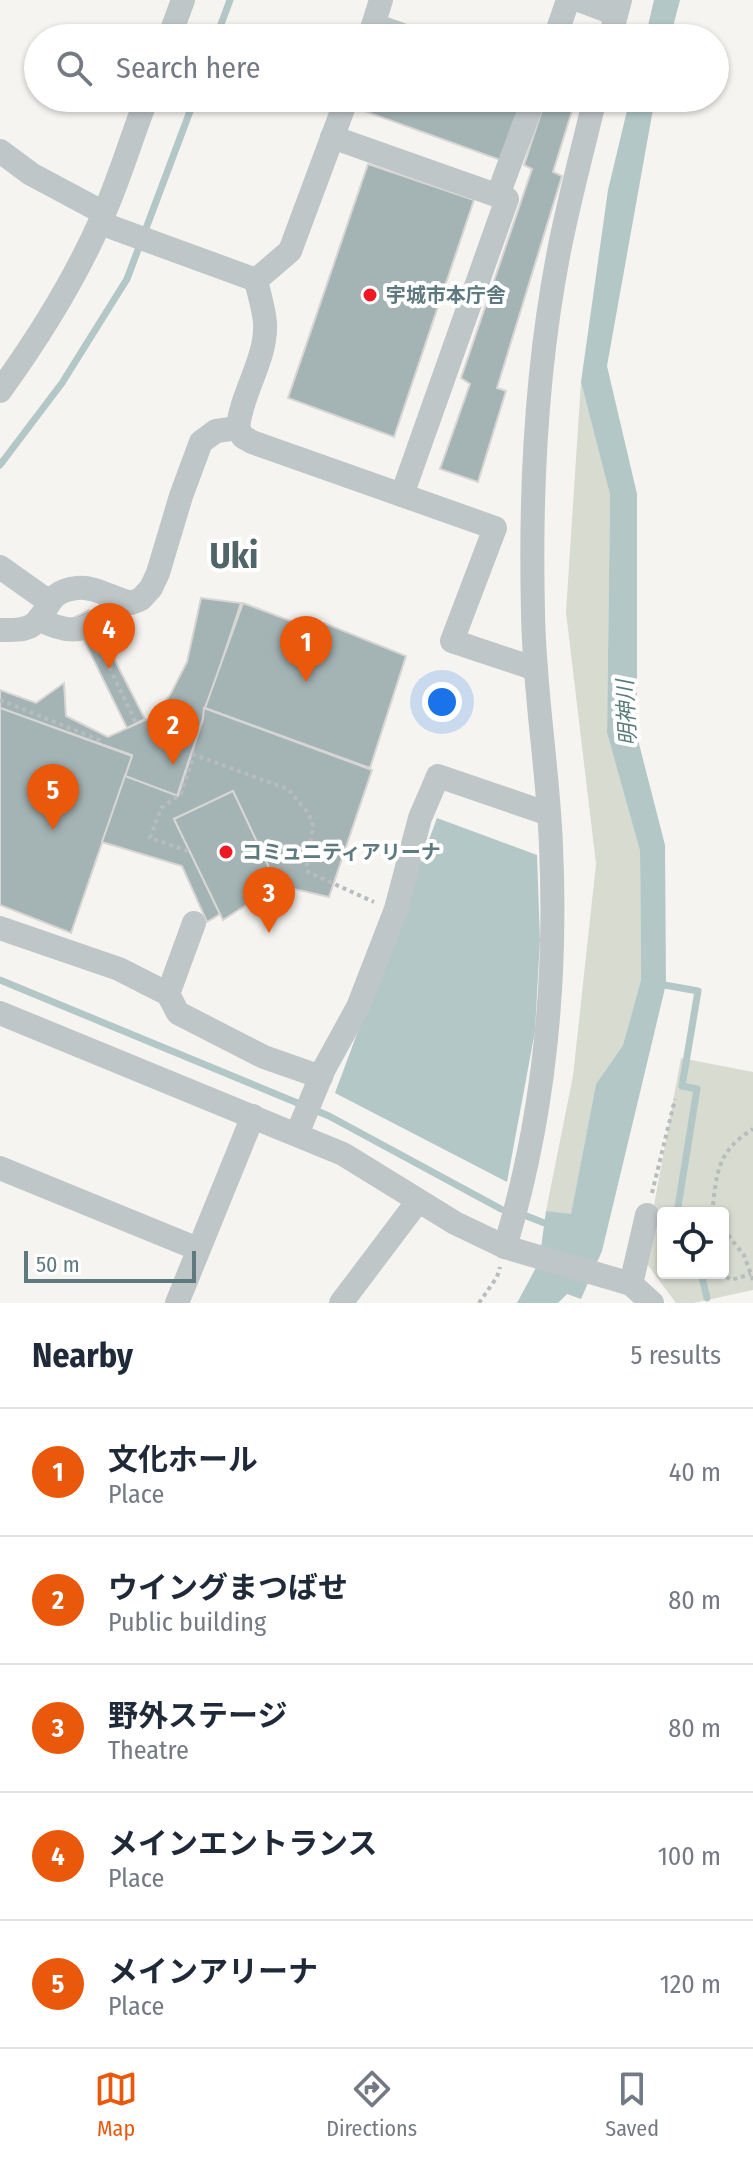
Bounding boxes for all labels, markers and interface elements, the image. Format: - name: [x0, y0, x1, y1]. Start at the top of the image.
- search box: [24, 24, 729, 112]
- icon: search: [52, 46, 96, 90]
- text: Search here: [116, 50, 261, 86]
- place label: 宇城市本庁舎: [386, 283, 506, 307]
- marker: 宇城市本庁舎: [361, 286, 379, 304]
- district label: Uki: [210, 534, 258, 578]
- pin: 4: [83, 603, 135, 669]
- pin: 1: [280, 616, 332, 682]
- water label: 明神川: [611, 677, 642, 747]
- your location: [422, 682, 462, 722]
- pin: 2: [147, 699, 199, 765]
- pin: 5: [27, 764, 79, 830]
- place label: コミュニティアリーナ: [242, 840, 441, 864]
- marker: コミュニティアリーナ: [217, 843, 235, 861]
- pin: 3: [243, 867, 295, 933]
- map controls: [657, 1207, 729, 1279]
- button: locate: [657, 1207, 729, 1279]
- scale bar: [24, 1247, 196, 1283]
- text: 50 m: [36, 1251, 80, 1278]
- text: Nearby: [32, 1335, 133, 1376]
- text: 5 results: [631, 1340, 721, 1371]
- text: 文化ホール: [108, 1442, 258, 1478]
- text: 1: [53, 1457, 64, 1488]
- text: 40 m: [669, 1457, 721, 1488]
- text: Place: [108, 1479, 164, 1510]
- text: ウイングまつばせ: [108, 1570, 348, 1606]
- text: 2: [52, 1585, 64, 1616]
- text: 80 m: [668, 1585, 721, 1616]
- text: Public building: [108, 1607, 266, 1638]
- text: 野外ステージ: [108, 1698, 287, 1734]
- text: 3: [52, 1713, 64, 1744]
- text: 80 m: [668, 1713, 721, 1744]
- text: Theatre: [108, 1735, 189, 1766]
- text: メインエントランス: [108, 1826, 377, 1862]
- text: 4: [51, 1841, 65, 1872]
- text: 100 m: [658, 1841, 721, 1872]
- text: Place: [108, 1863, 164, 1894]
- text: メインアリーナ: [108, 1954, 318, 1990]
- text: 5: [52, 1969, 64, 2000]
- text: 120 m: [660, 1969, 721, 2000]
- text: Place: [108, 1991, 164, 2022]
- tab: Map: [94, 2067, 138, 2142]
- tab: Directions: [326, 2067, 417, 2142]
- tab: Saved: [605, 2067, 659, 2142]

